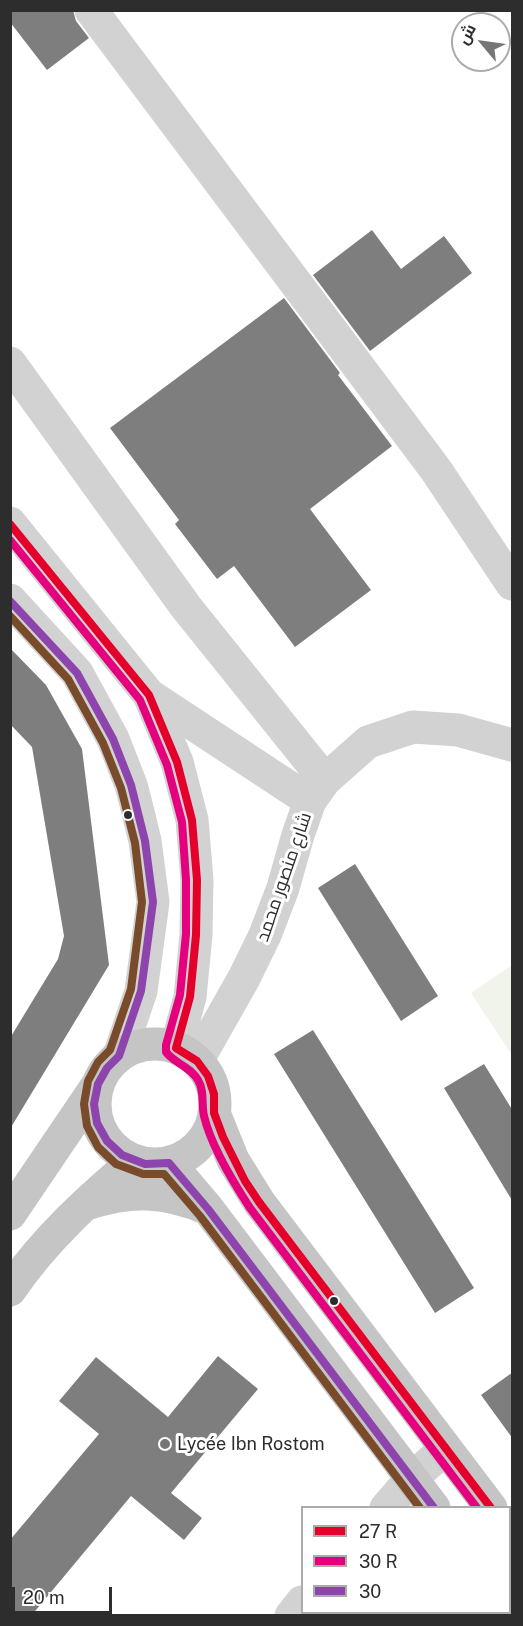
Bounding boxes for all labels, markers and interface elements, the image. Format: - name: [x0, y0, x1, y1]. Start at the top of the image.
- north arrow: [451, 12, 511, 72]
- text: ش: [453, 20, 480, 48]
- unlabelled marker: [122, 809, 134, 821]
- street label: شارع منصور محمد: [252, 810, 316, 944]
- unlabelled marker: [328, 1295, 340, 1307]
- place label: Lycée Ibn Rostom: [177, 1433, 325, 1455]
- marker: Lycée Ibn Rostom: [158, 1437, 172, 1451]
- legend: [301, 1506, 511, 1614]
- text: 27 R: [359, 1521, 397, 1542]
- text: 30 R: [359, 1551, 398, 1572]
- scale bar: [15, 1575, 116, 1613]
- text: 30: [359, 1581, 381, 1602]
- text: 20 m: [23, 1587, 65, 1608]

